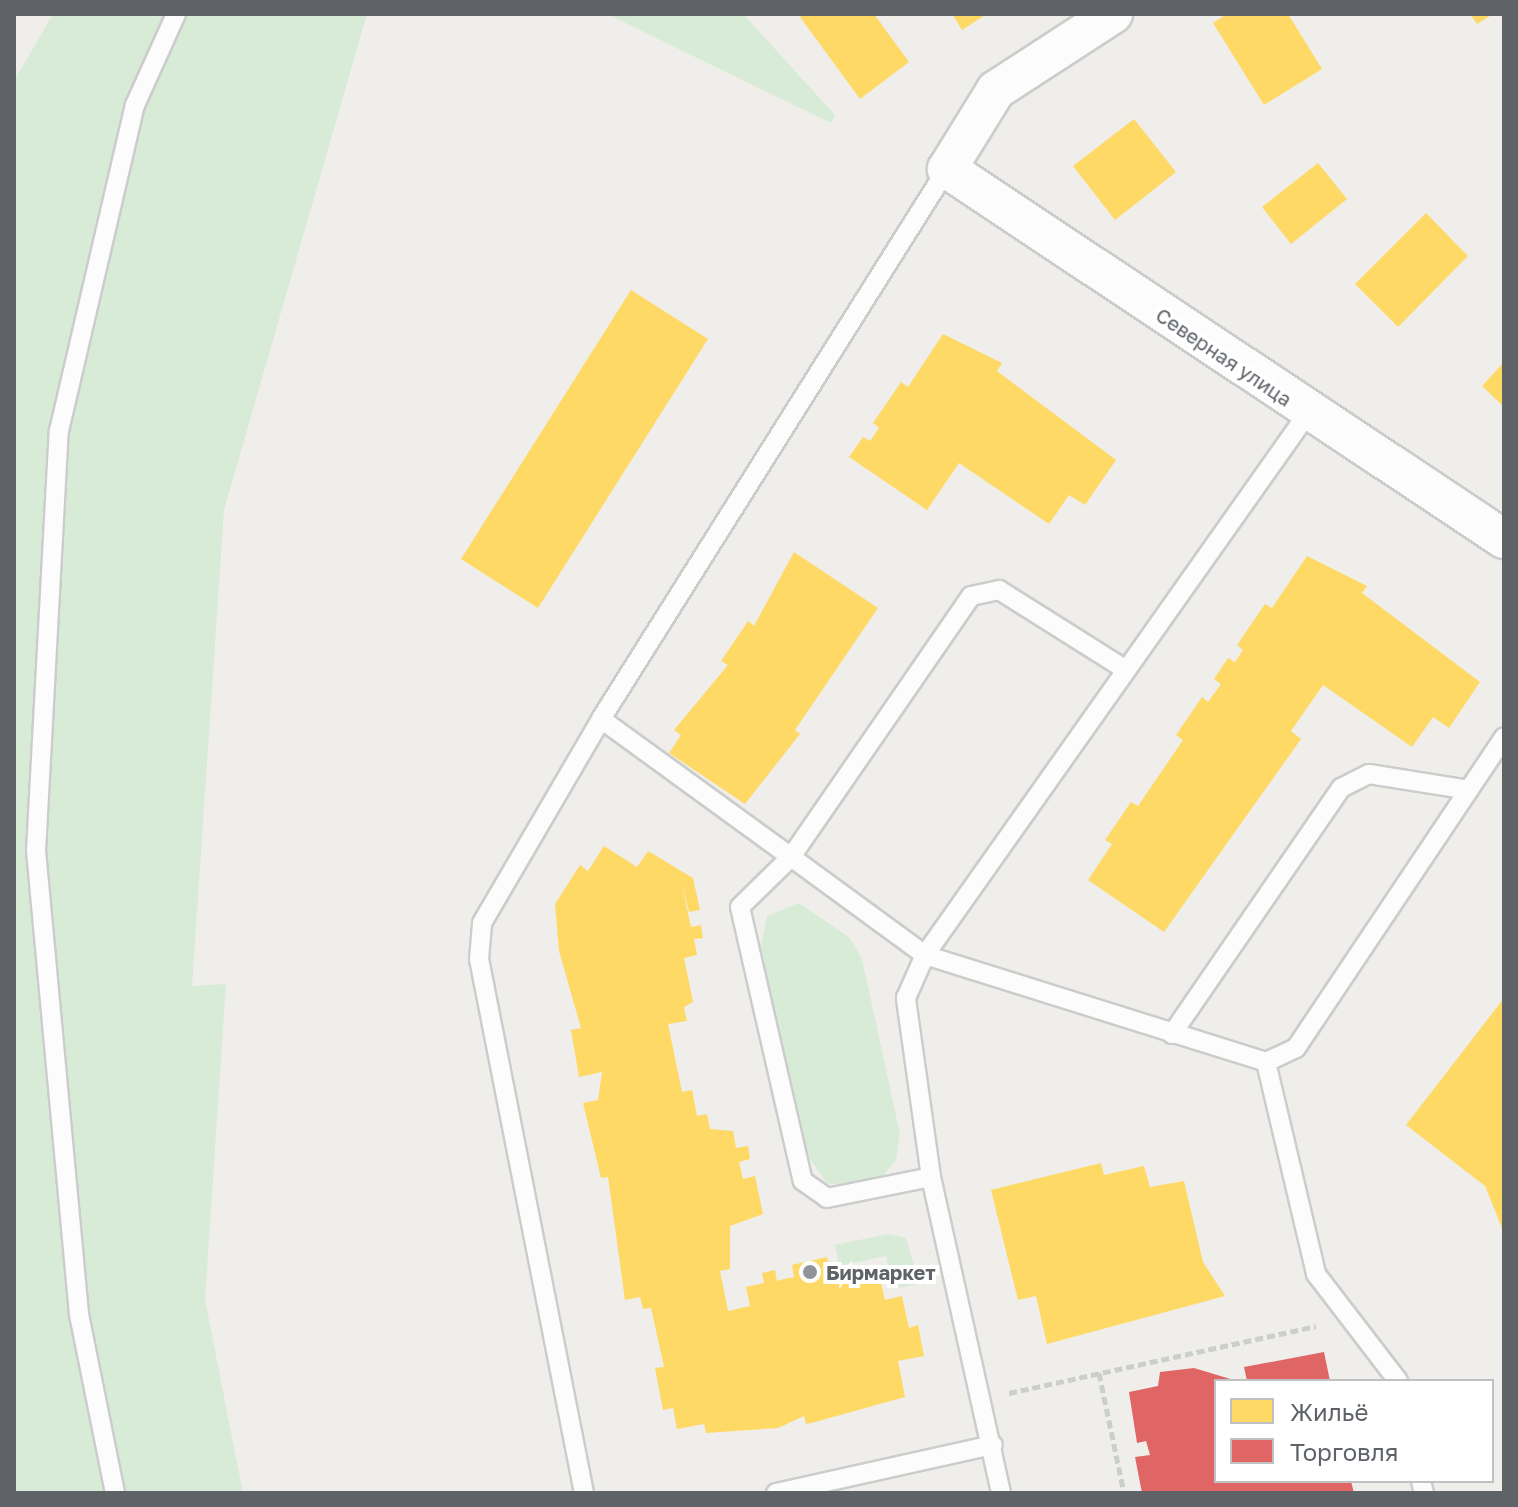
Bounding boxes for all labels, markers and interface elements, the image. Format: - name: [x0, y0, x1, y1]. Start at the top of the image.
- street label: Северная улица: [1151, 303, 1297, 411]
- place label: Бирмаркет: [826, 1260, 936, 1284]
- marker: Бирмаркет: [801, 1263, 819, 1281]
- legend: [1214, 1379, 1494, 1483]
- text: Жильё: [1290, 1397, 1368, 1426]
- text: Торговля: [1290, 1437, 1398, 1466]

